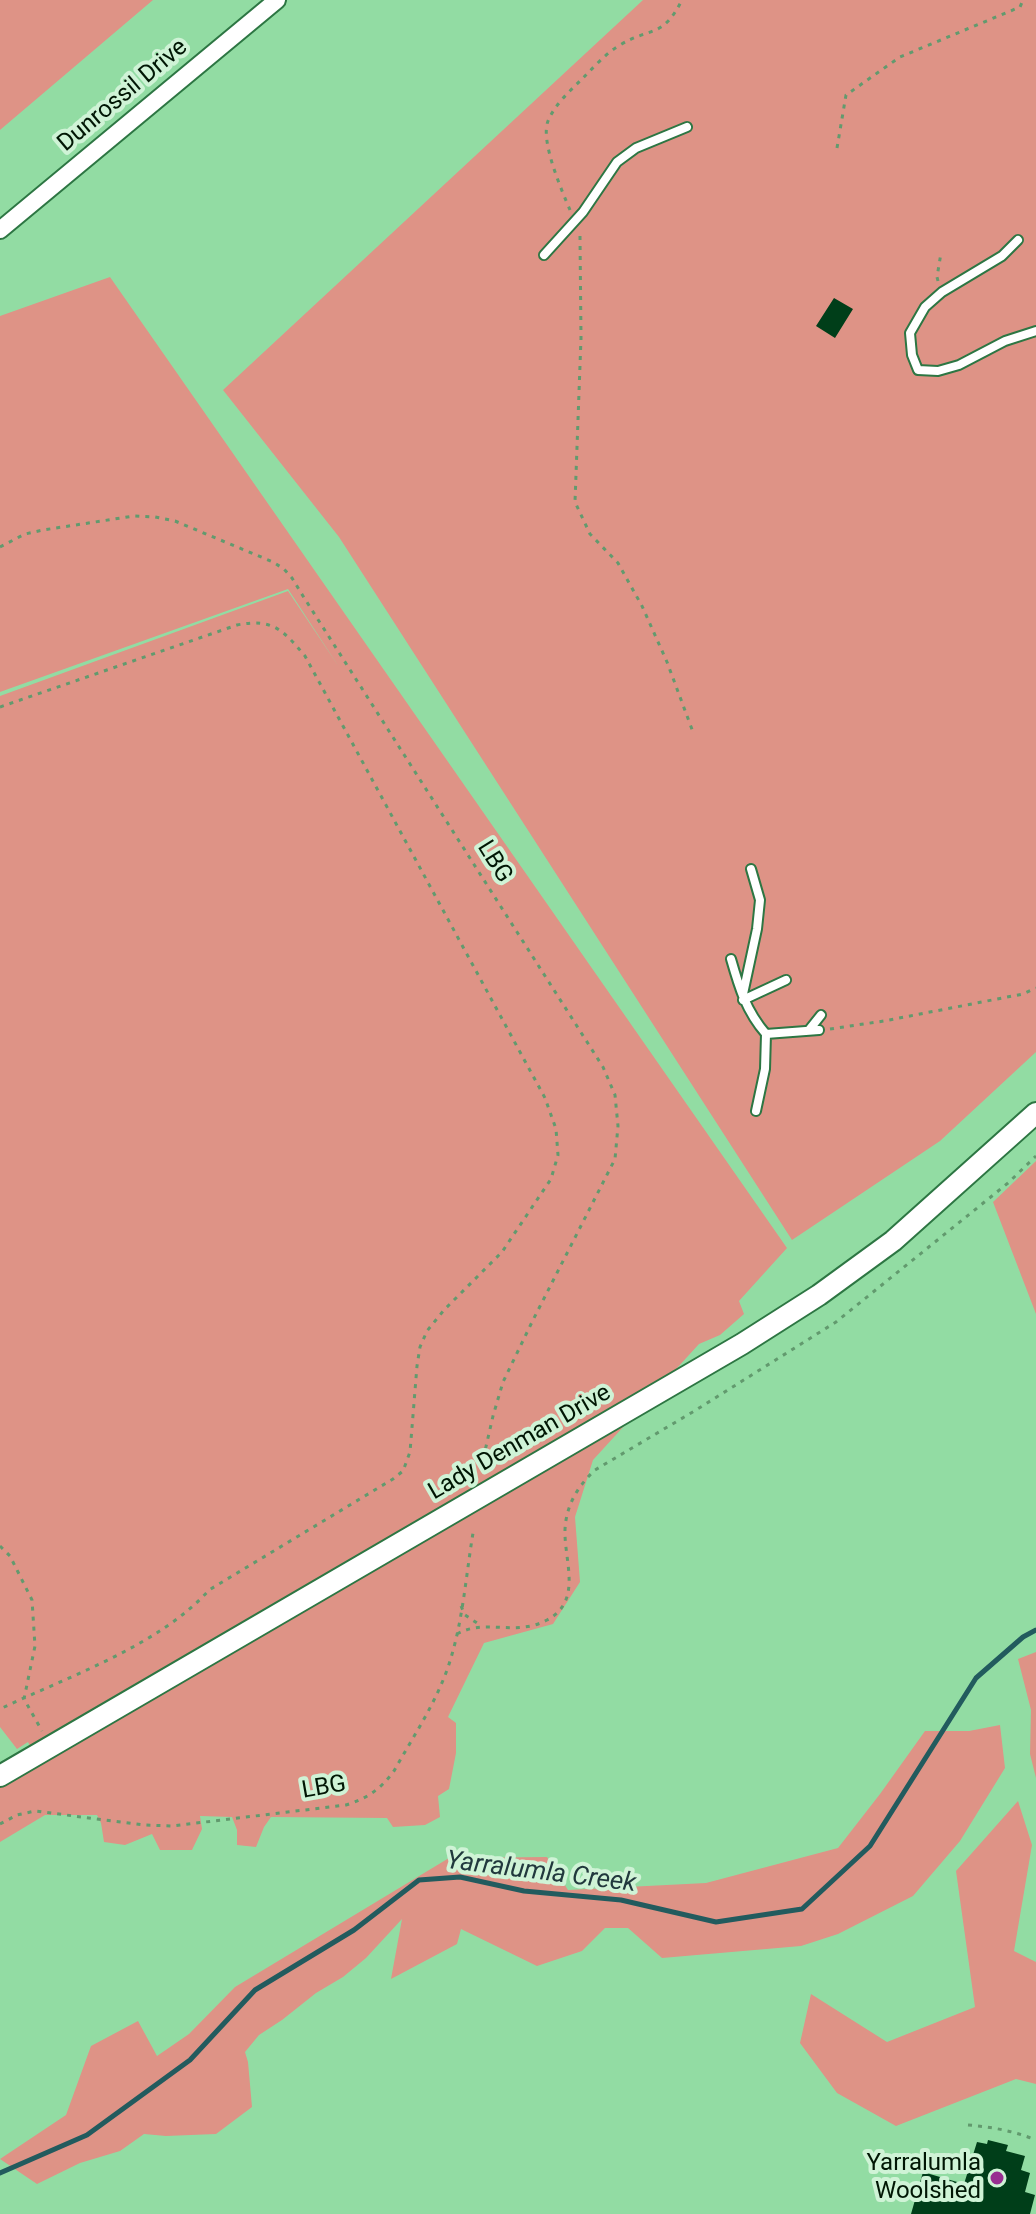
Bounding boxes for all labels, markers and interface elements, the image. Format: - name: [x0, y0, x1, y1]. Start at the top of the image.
- street label: Dunrossil Drive: [52, 34, 194, 158]
- street label: LBG: [470, 836, 518, 888]
- street label: Lady Denman Drive: [424, 1379, 616, 1507]
- street label: LBG: [300, 1770, 348, 1806]
- water label: Yarralumla Creek: [444, 1846, 638, 1900]
- place label: Yarralumla Woolshed: [867, 2150, 981, 2206]
- marker: Yarralumla Woolshed: [988, 2169, 1006, 2187]

